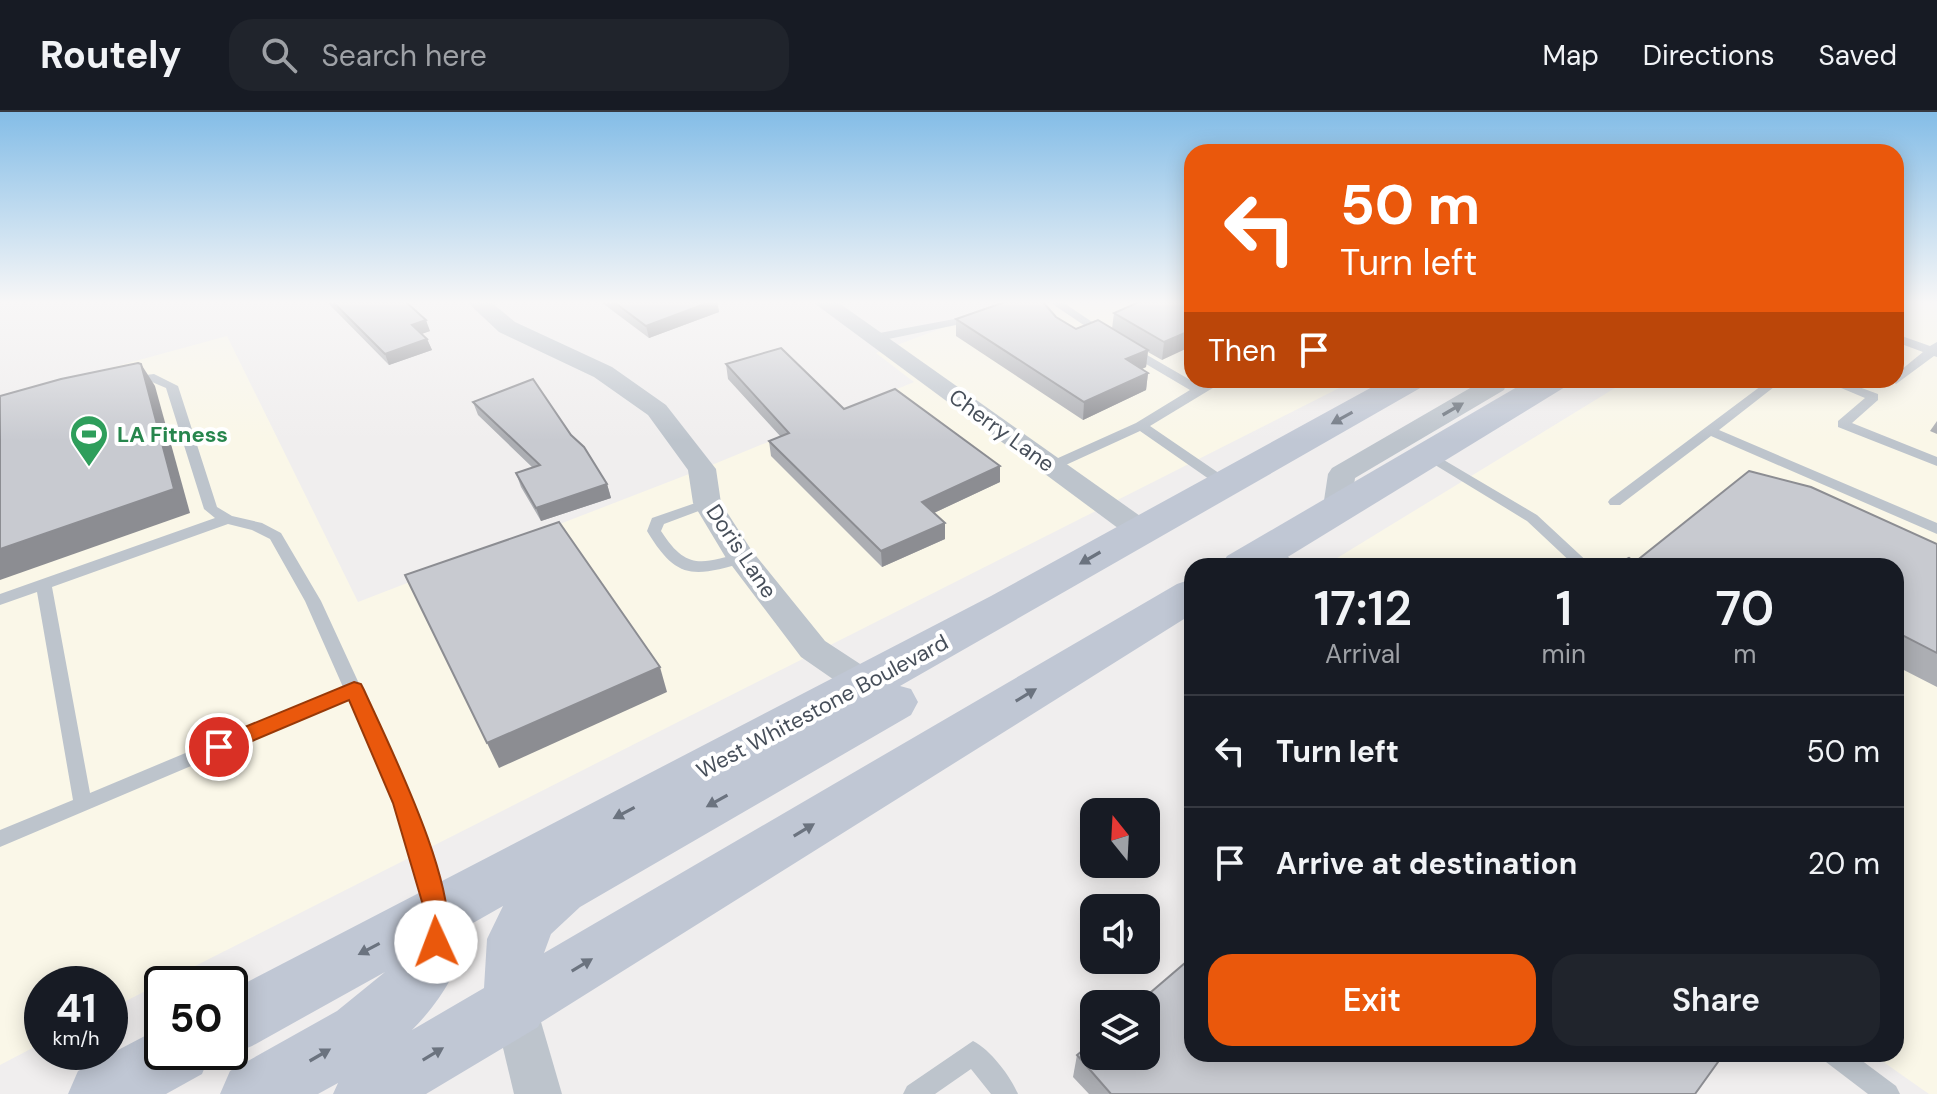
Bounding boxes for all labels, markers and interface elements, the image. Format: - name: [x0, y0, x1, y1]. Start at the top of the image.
- search box: [229, 19, 789, 91]
- text: Routely: [40, 30, 181, 80]
- icon: search: [257, 33, 301, 77]
- text: Search here: [321, 36, 487, 75]
- text: Map: [1542, 37, 1599, 74]
- text: Directions: [1643, 37, 1775, 74]
- text: Saved: [1819, 37, 1897, 74]
- text: 50 m: [1340, 168, 1480, 241]
- icon: left: [1208, 176, 1312, 280]
- text: Turn left: [1340, 239, 1477, 286]
- icon: arrive: [1292, 328, 1336, 372]
- text: Then: [1208, 331, 1276, 370]
- street label: Cherry Lane: [943, 382, 1060, 479]
- one-way arrow: [1442, 402, 1464, 416]
- one-way arrow: [1331, 411, 1353, 425]
- sports icon: LA Fitness: [68, 413, 110, 468]
- place label: LA Fitness: [117, 420, 228, 449]
- street label: Doris Lane: [700, 499, 784, 604]
- one-way arrow: [1079, 551, 1101, 565]
- text: 17:12: [1314, 577, 1412, 640]
- text: 1: [1555, 577, 1572, 640]
- text: 70: [1716, 577, 1774, 640]
- street label: West Whitestone Boulevard: [691, 628, 953, 785]
- text: Arrival: [1325, 637, 1401, 671]
- text: min: [1542, 637, 1586, 671]
- text: m: [1733, 637, 1757, 671]
- one-way arrow: [1015, 688, 1037, 702]
- pin: [185, 713, 253, 781]
- icon: arrive: [197, 725, 241, 769]
- icon: left: [1208, 729, 1252, 773]
- text: Turn left: [1276, 732, 1399, 771]
- text: 50 m: [1806, 732, 1880, 771]
- one-way arrow: [706, 794, 728, 808]
- north arrow: [1080, 798, 1160, 878]
- map controls: [1080, 798, 1160, 1070]
- one-way arrow: [612, 806, 635, 819]
- one-way arrow: [793, 823, 815, 837]
- icon: arrive: [1208, 841, 1252, 885]
- text: Arrive at destination: [1276, 844, 1577, 883]
- text: 20 m: [1808, 844, 1880, 883]
- button: sound: [1080, 894, 1160, 974]
- position arrow: [394, 900, 478, 984]
- one-way arrow: [357, 942, 380, 956]
- button: Exit: [1208, 954, 1536, 1046]
- button: Share: [1552, 954, 1880, 1046]
- one-way arrow: [571, 958, 593, 972]
- speed limit sign: 50: [144, 966, 248, 1070]
- text: 41: [56, 982, 96, 1034]
- button: layers: [1080, 990, 1160, 1070]
- text: km/h: [52, 1025, 100, 1051]
- one-way arrow: [422, 1047, 444, 1061]
- one-way arrow: [309, 1048, 332, 1062]

